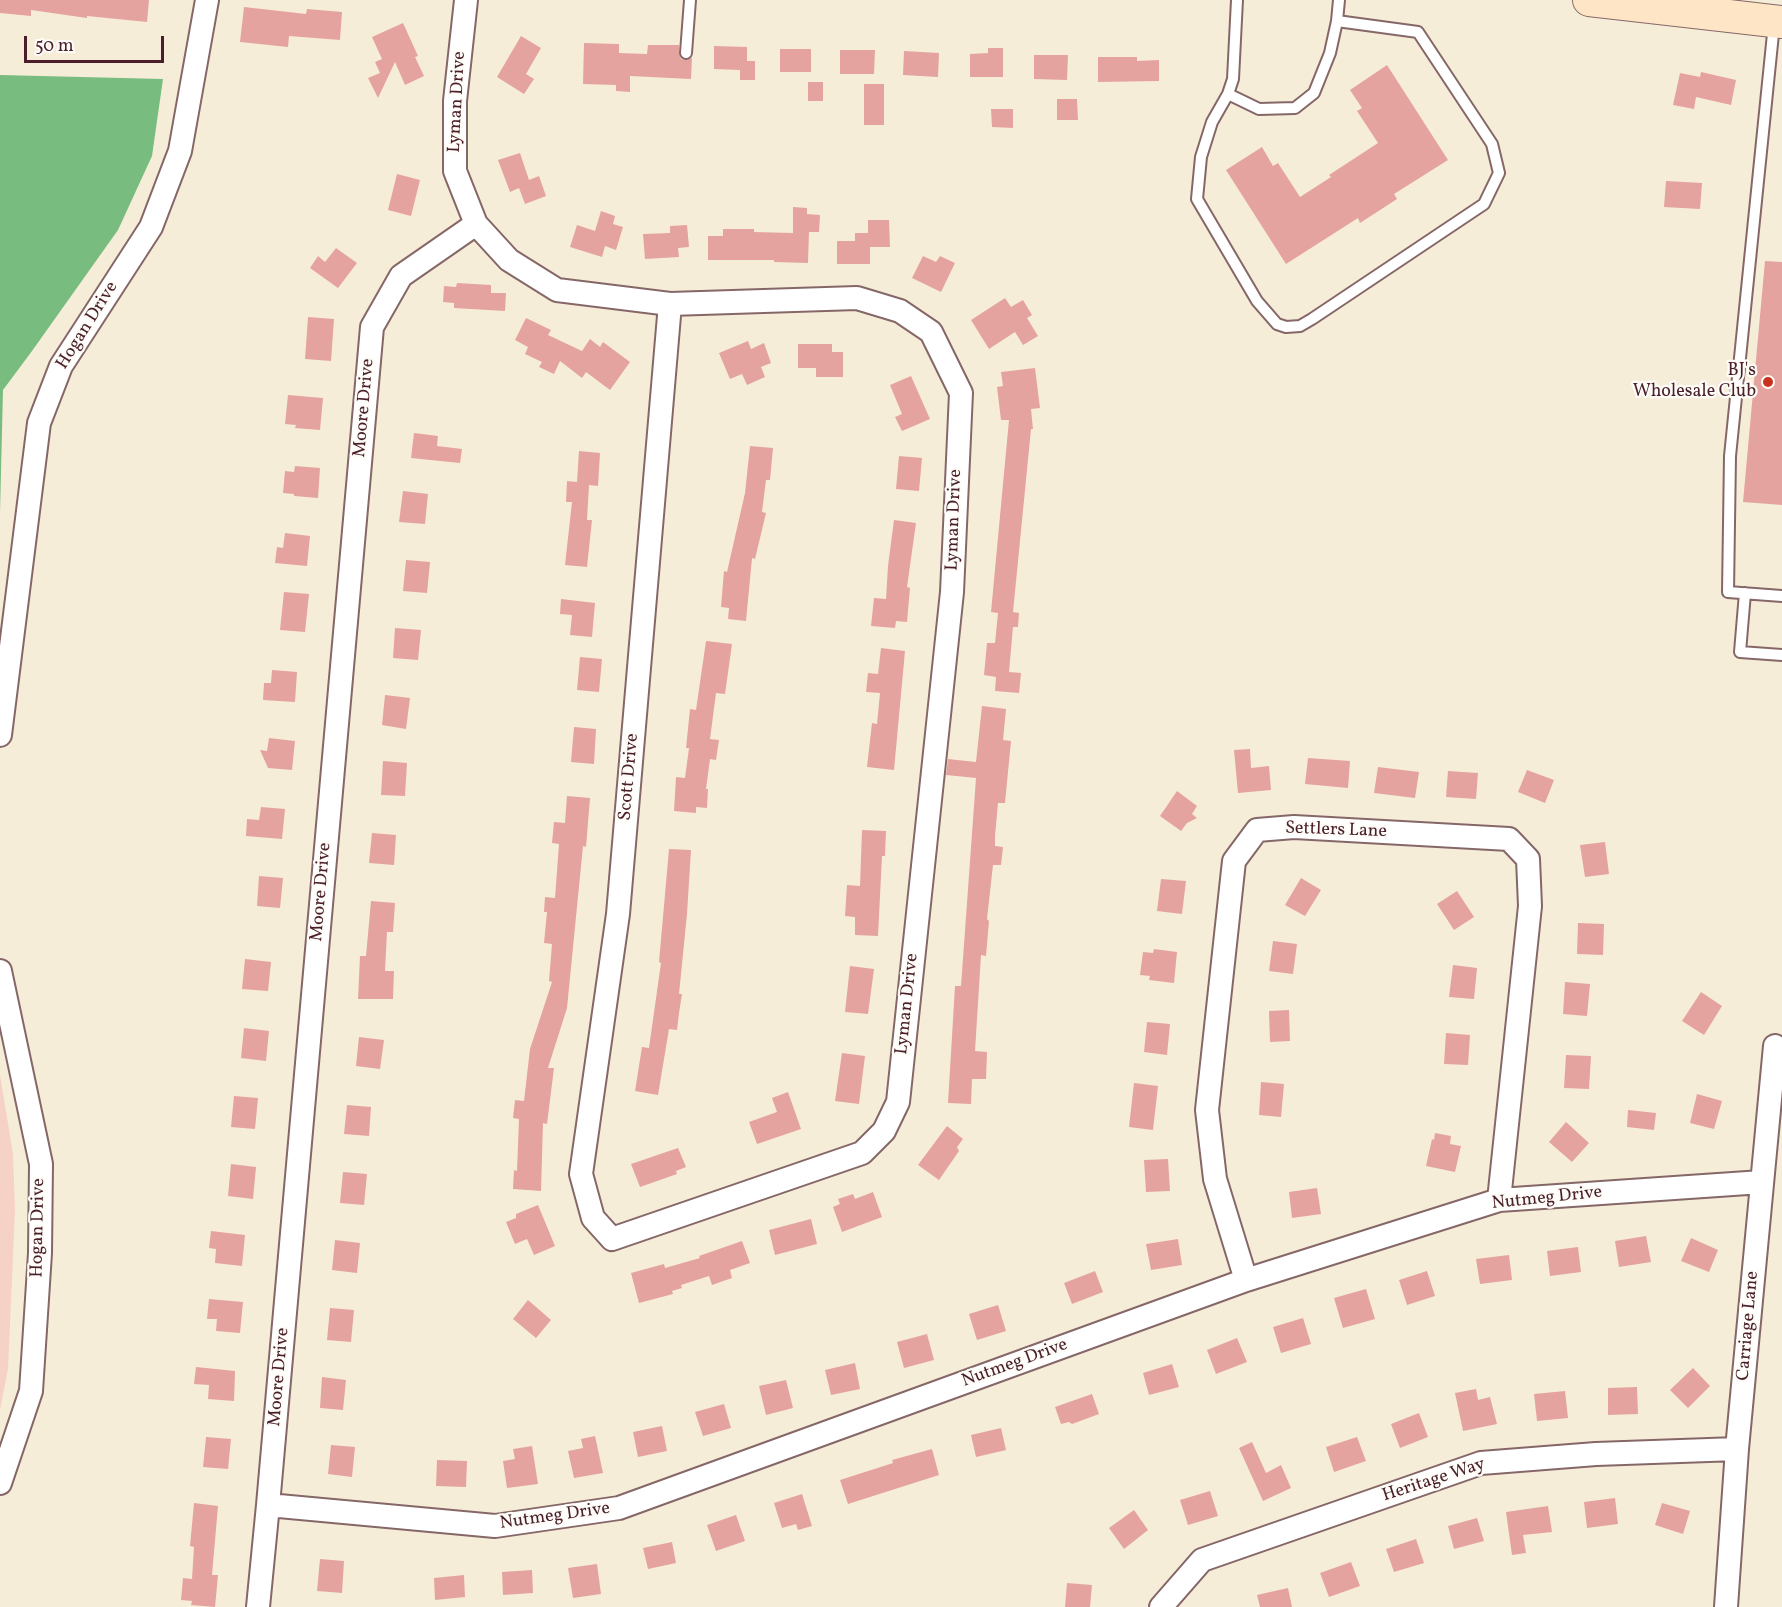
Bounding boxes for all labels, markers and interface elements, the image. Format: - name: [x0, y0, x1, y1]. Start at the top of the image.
- scale bar: [27, 24, 166, 62]
- text: 50 m: [35, 34, 74, 59]
- street label: Lyman Drive: [445, 51, 471, 153]
- street label: Hogan Drive: [52, 278, 124, 374]
- street label: Moore Drive: [350, 358, 380, 458]
- place label: BJ's Wholesale Club: [1633, 361, 1756, 404]
- marker: BJ's Wholesale Club: [1761, 375, 1775, 389]
- street label: Lyman Drive: [942, 469, 968, 571]
- street label: Scott Drive: [615, 732, 645, 822]
- street label: Settlers Lane: [1285, 818, 1387, 844]
- street label: Moore Drive: [307, 842, 337, 942]
- street label: Lyman Drive: [892, 952, 924, 1056]
- street label: Hogan Drive: [27, 1178, 51, 1278]
- street label: Nutmeg Drive: [1491, 1182, 1603, 1216]
- street label: Carriage Lane: [1733, 1270, 1765, 1382]
- street label: Moore Drive: [265, 1327, 295, 1427]
- street label: Nutmeg Drive: [959, 1335, 1071, 1393]
- street label: Heritage Way: [1380, 1454, 1488, 1508]
- street label: Nutmeg Drive: [499, 1499, 611, 1535]

